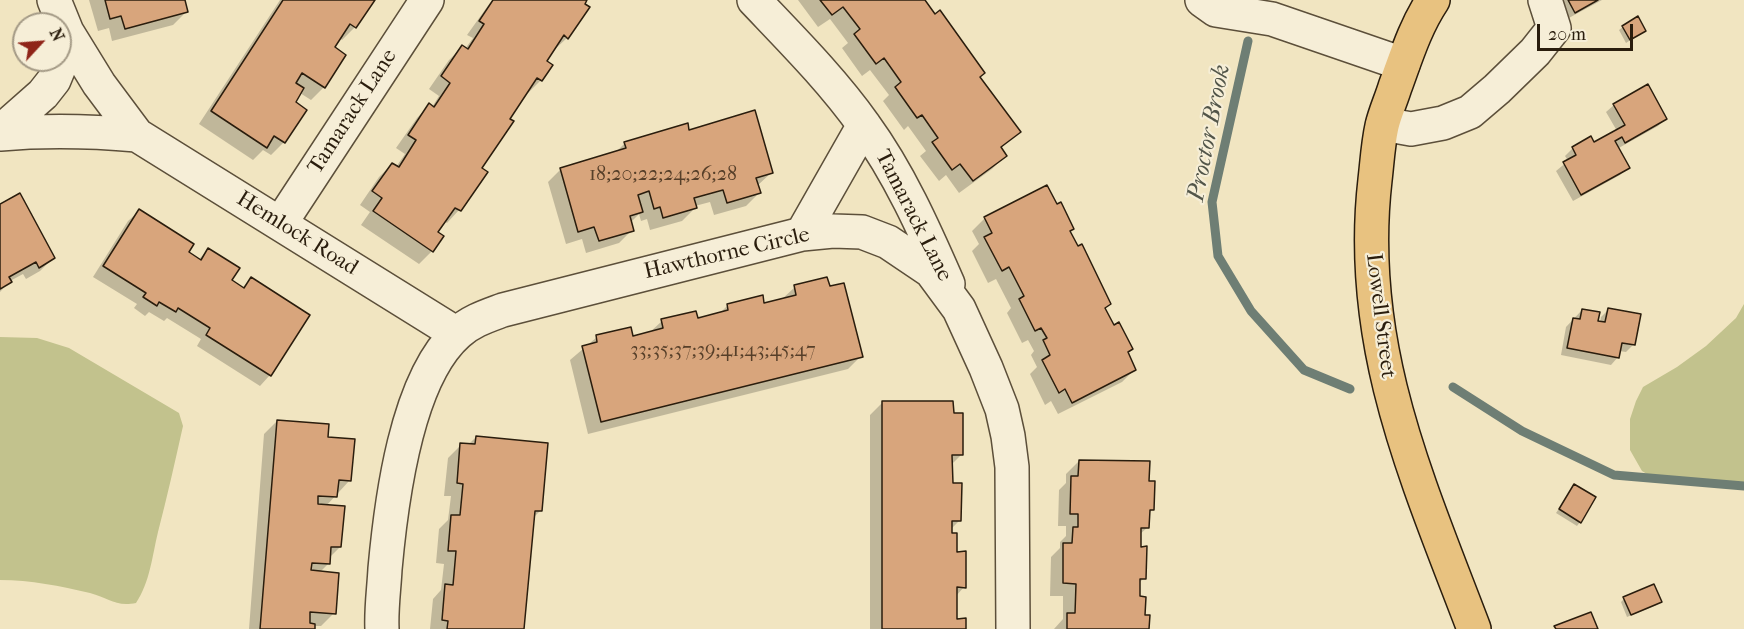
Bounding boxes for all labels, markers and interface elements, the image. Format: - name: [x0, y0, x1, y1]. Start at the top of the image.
- north arrow: [12, 12, 72, 72]
- scale bar: [1540, 12, 1636, 50]
- text: 20 m: [1548, 24, 1586, 45]
- text: N: [46, 25, 68, 44]
- street label: Tamarack Lane: [303, 44, 403, 180]
- water label: Proctor Brook: [1183, 62, 1237, 204]
- street label: Tamarack Lane: [869, 146, 957, 286]
- house number: 18;20;22;24;26;28: [589, 163, 737, 187]
- street label: Hemlock Road: [231, 186, 363, 282]
- street label: Hawthorne Circle: [642, 222, 812, 286]
- street label: Lowell Street: [1359, 252, 1401, 380]
- house number: 33;35;37;39;41;43;45;47: [630, 339, 816, 363]

